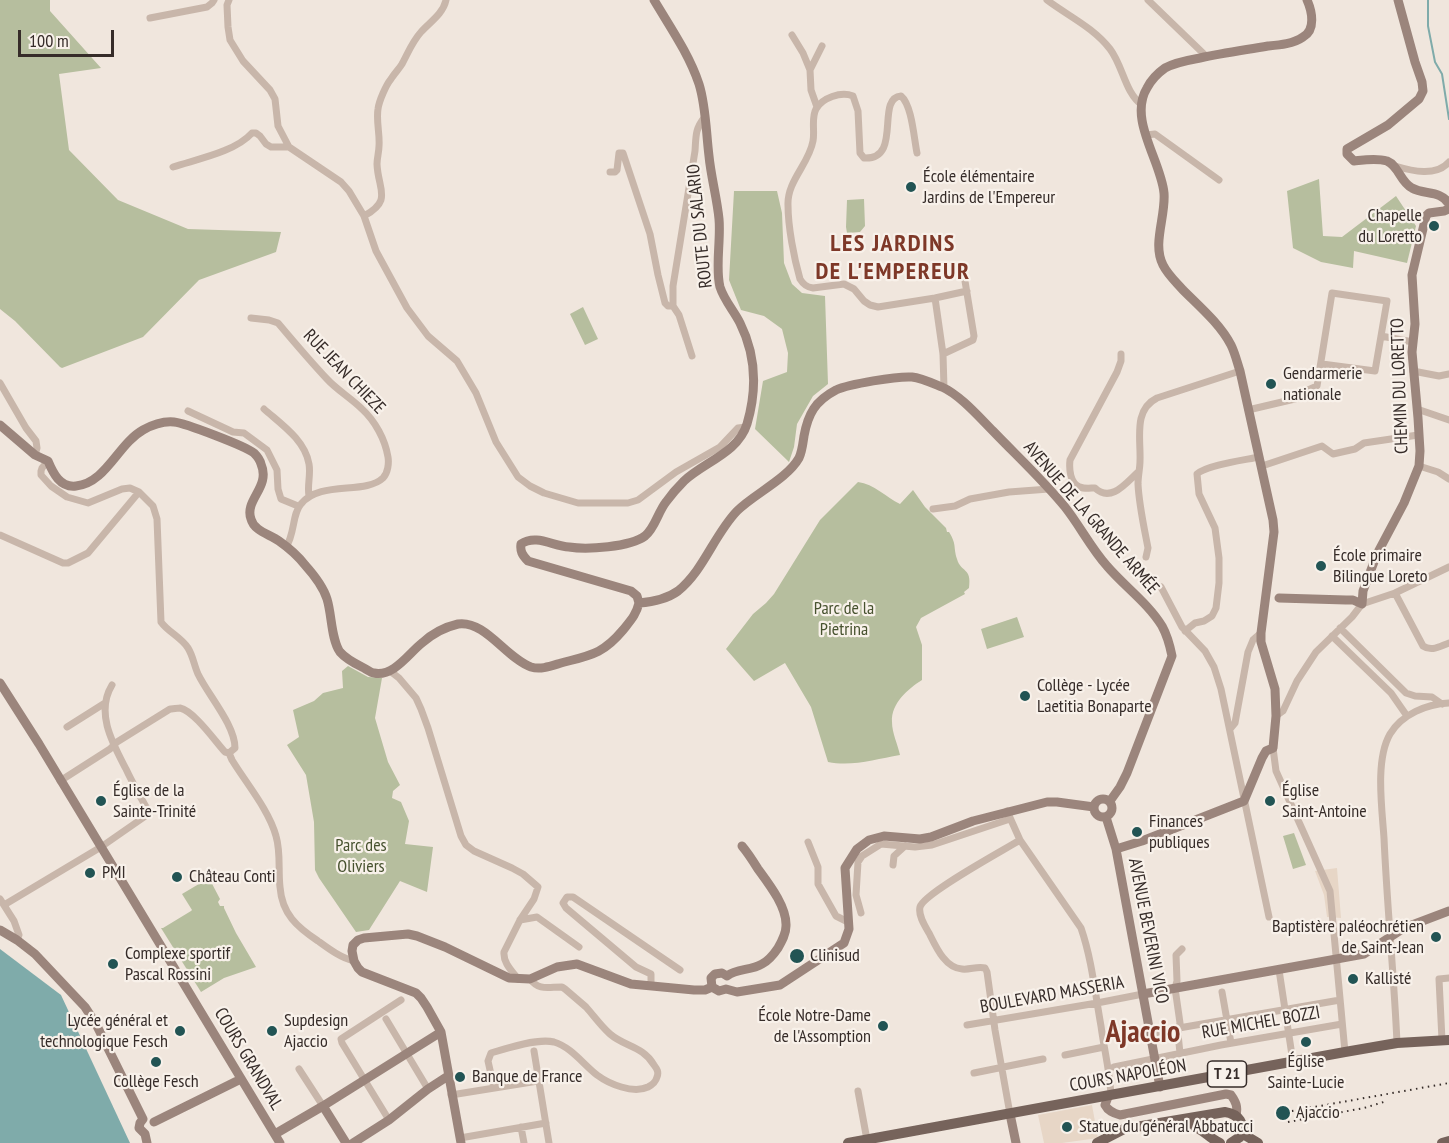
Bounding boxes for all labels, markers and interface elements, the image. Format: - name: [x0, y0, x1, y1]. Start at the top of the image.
- scale bar: [21, 18, 117, 56]
- text: 100 m: [29, 29, 69, 52]
- street label: ROUTE DU SALARIO: [683, 163, 717, 289]
- place label: École élémentaire Jardins de l'Empereur: [923, 166, 1055, 208]
- marker: École élémentaire Jardins de l'Empereur: [904, 180, 918, 194]
- place label: Chapelle du Loretto: [1358, 205, 1422, 248]
- marker: Chapelle du Loretto: [1427, 219, 1441, 233]
- district label: LES JARDINS DE L'EMPEREUR: [816, 230, 970, 286]
- street label: CHEMIN DU LORETTO: [1387, 318, 1413, 454]
- street label: RUE JEAN CHIEZE: [298, 325, 390, 419]
- place label: Gendarmerie nationale: [1283, 363, 1363, 406]
- marker: Gendarmerie nationale: [1264, 377, 1278, 391]
- street label: AVENUE DE LA GRANDE ARMÉE: [1019, 437, 1163, 599]
- place label: École primaire Bilingue Loreto: [1333, 545, 1428, 588]
- marker: École primaire Bilingue Loreto: [1314, 559, 1328, 573]
- park label: Parc de la Pietrina: [814, 598, 874, 640]
- place label: Collège - Lycée Laetitia Bonaparte: [1037, 675, 1152, 718]
- marker: Collège - Lycée Laetitia Bonaparte: [1018, 689, 1032, 703]
- place label: Église de la Sainte-Trinité: [113, 780, 196, 822]
- place label: Église Saint-Antoine: [1282, 780, 1367, 822]
- marker: Église de la Sainte-Trinité: [94, 794, 108, 808]
- marker: Église Saint-Antoine: [1263, 794, 1277, 808]
- place label: Finances publiques: [1149, 811, 1210, 854]
- marker: Finances publiques: [1130, 825, 1144, 839]
- park label: Parc des Oliviers: [335, 835, 387, 878]
- street label: AVENUE BEVERINI VICO: [1123, 857, 1173, 1005]
- place label: PMI: [102, 862, 126, 884]
- marker: PMI: [83, 866, 97, 880]
- place label: Château Conti: [189, 866, 276, 888]
- marker: Château Conti: [170, 870, 184, 884]
- place label: Baptistère paléochrétien de Saint-Jean: [1272, 916, 1424, 958]
- marker: Baptistère paléochrétien de Saint-Jean: [1429, 930, 1443, 944]
- place label: Complexe sportif Pascal Rossini: [125, 943, 230, 986]
- place label: Clinisud: [810, 945, 860, 967]
- marker: Clinisud: [788, 947, 806, 965]
- marker: Complexe sportif Pascal Rossini: [106, 957, 120, 971]
- place label: Kallisté: [1365, 968, 1411, 990]
- street label: BOULEVARD MASSERIA: [979, 972, 1125, 1018]
- marker: Kallisté: [1346, 972, 1360, 986]
- street label: RUE MICHEL BOZZI: [1200, 1002, 1322, 1044]
- street label: COURS GRANDVAL: [209, 1004, 287, 1114]
- place label: École Notre-Dame de l'Assomption: [758, 1005, 871, 1048]
- place label: Lycée général et technologique Fesch: [40, 1010, 168, 1052]
- place label: Supdesign Ajaccio: [284, 1010, 348, 1052]
- district label: Ajaccio: [1106, 1015, 1180, 1051]
- marker: École Notre-Dame de l'Assomption: [876, 1019, 890, 1033]
- marker: Lycée général et technologique Fesch: [173, 1024, 187, 1038]
- marker: Supdesign Ajaccio: [265, 1024, 279, 1038]
- marker: Église Sainte-Lucie: [1299, 1035, 1313, 1049]
- place label: Église Sainte-Lucie: [1268, 1051, 1344, 1094]
- marker: Collège Fesch: [149, 1055, 163, 1069]
- street label: COURS NAPOLÉON: [1068, 1055, 1188, 1097]
- road number: T 21: [1208, 1061, 1246, 1087]
- place label: Banque de France: [472, 1066, 582, 1088]
- marker: Banque de France: [453, 1070, 467, 1084]
- place label: Collège Fesch: [113, 1071, 199, 1093]
- place label: Ajaccio: [1296, 1102, 1340, 1124]
- marker: Ajaccio: [1274, 1104, 1292, 1122]
- place label: Statue du général Abbatucci: [1079, 1116, 1253, 1138]
- marker: Statue du général Abbatucci: [1060, 1120, 1074, 1134]

